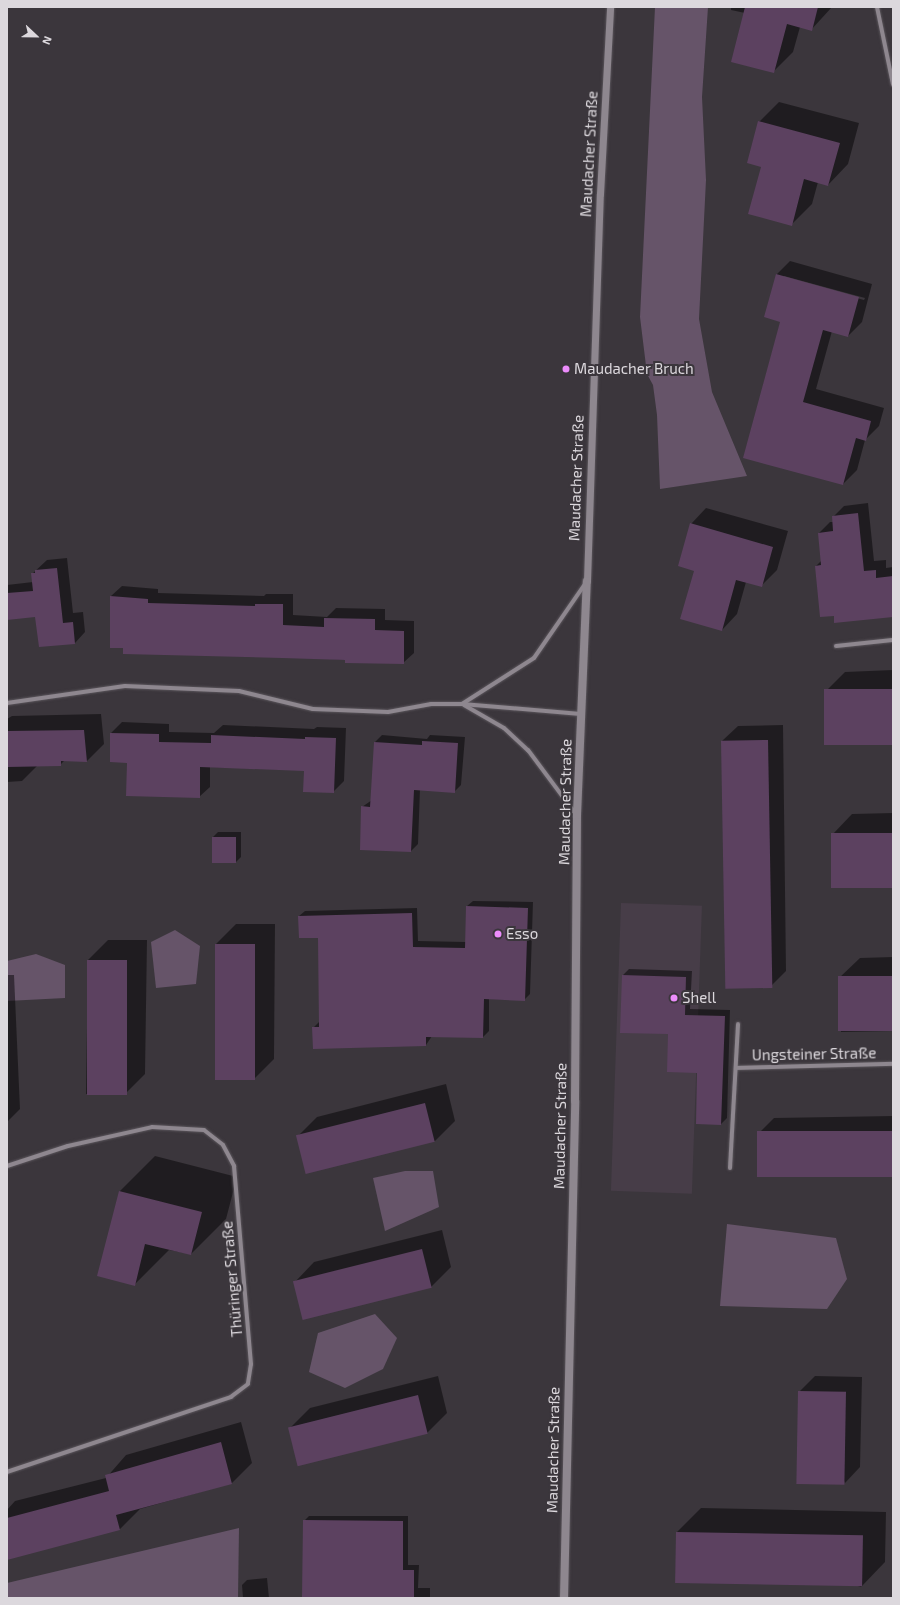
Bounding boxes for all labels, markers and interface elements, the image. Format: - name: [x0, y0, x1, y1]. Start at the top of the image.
- north arrow: [16, 16, 56, 56]
- text: N: [40, 35, 55, 47]
- street label: Maudacher Straße: [577, 90, 601, 218]
- place label: Maudacher Bruch: [574, 360, 694, 378]
- marker: Maudacher Bruch: [561, 364, 571, 374]
- street label: Maudacher Straße: [565, 414, 587, 542]
- street label: Maudacher Straße: [555, 739, 575, 865]
- place label: Esso: [506, 925, 538, 943]
- marker: Esso: [493, 929, 503, 939]
- place label: Shell: [682, 989, 716, 1007]
- marker: Shell: [669, 993, 679, 1003]
- street label: Ungsteiner Straße: [751, 1044, 877, 1064]
- street label: Maudacher Straße: [550, 1063, 570, 1189]
- street label: Thüringer Straße: [218, 1220, 246, 1338]
- street label: Maudacher Straße: [543, 1387, 563, 1513]

